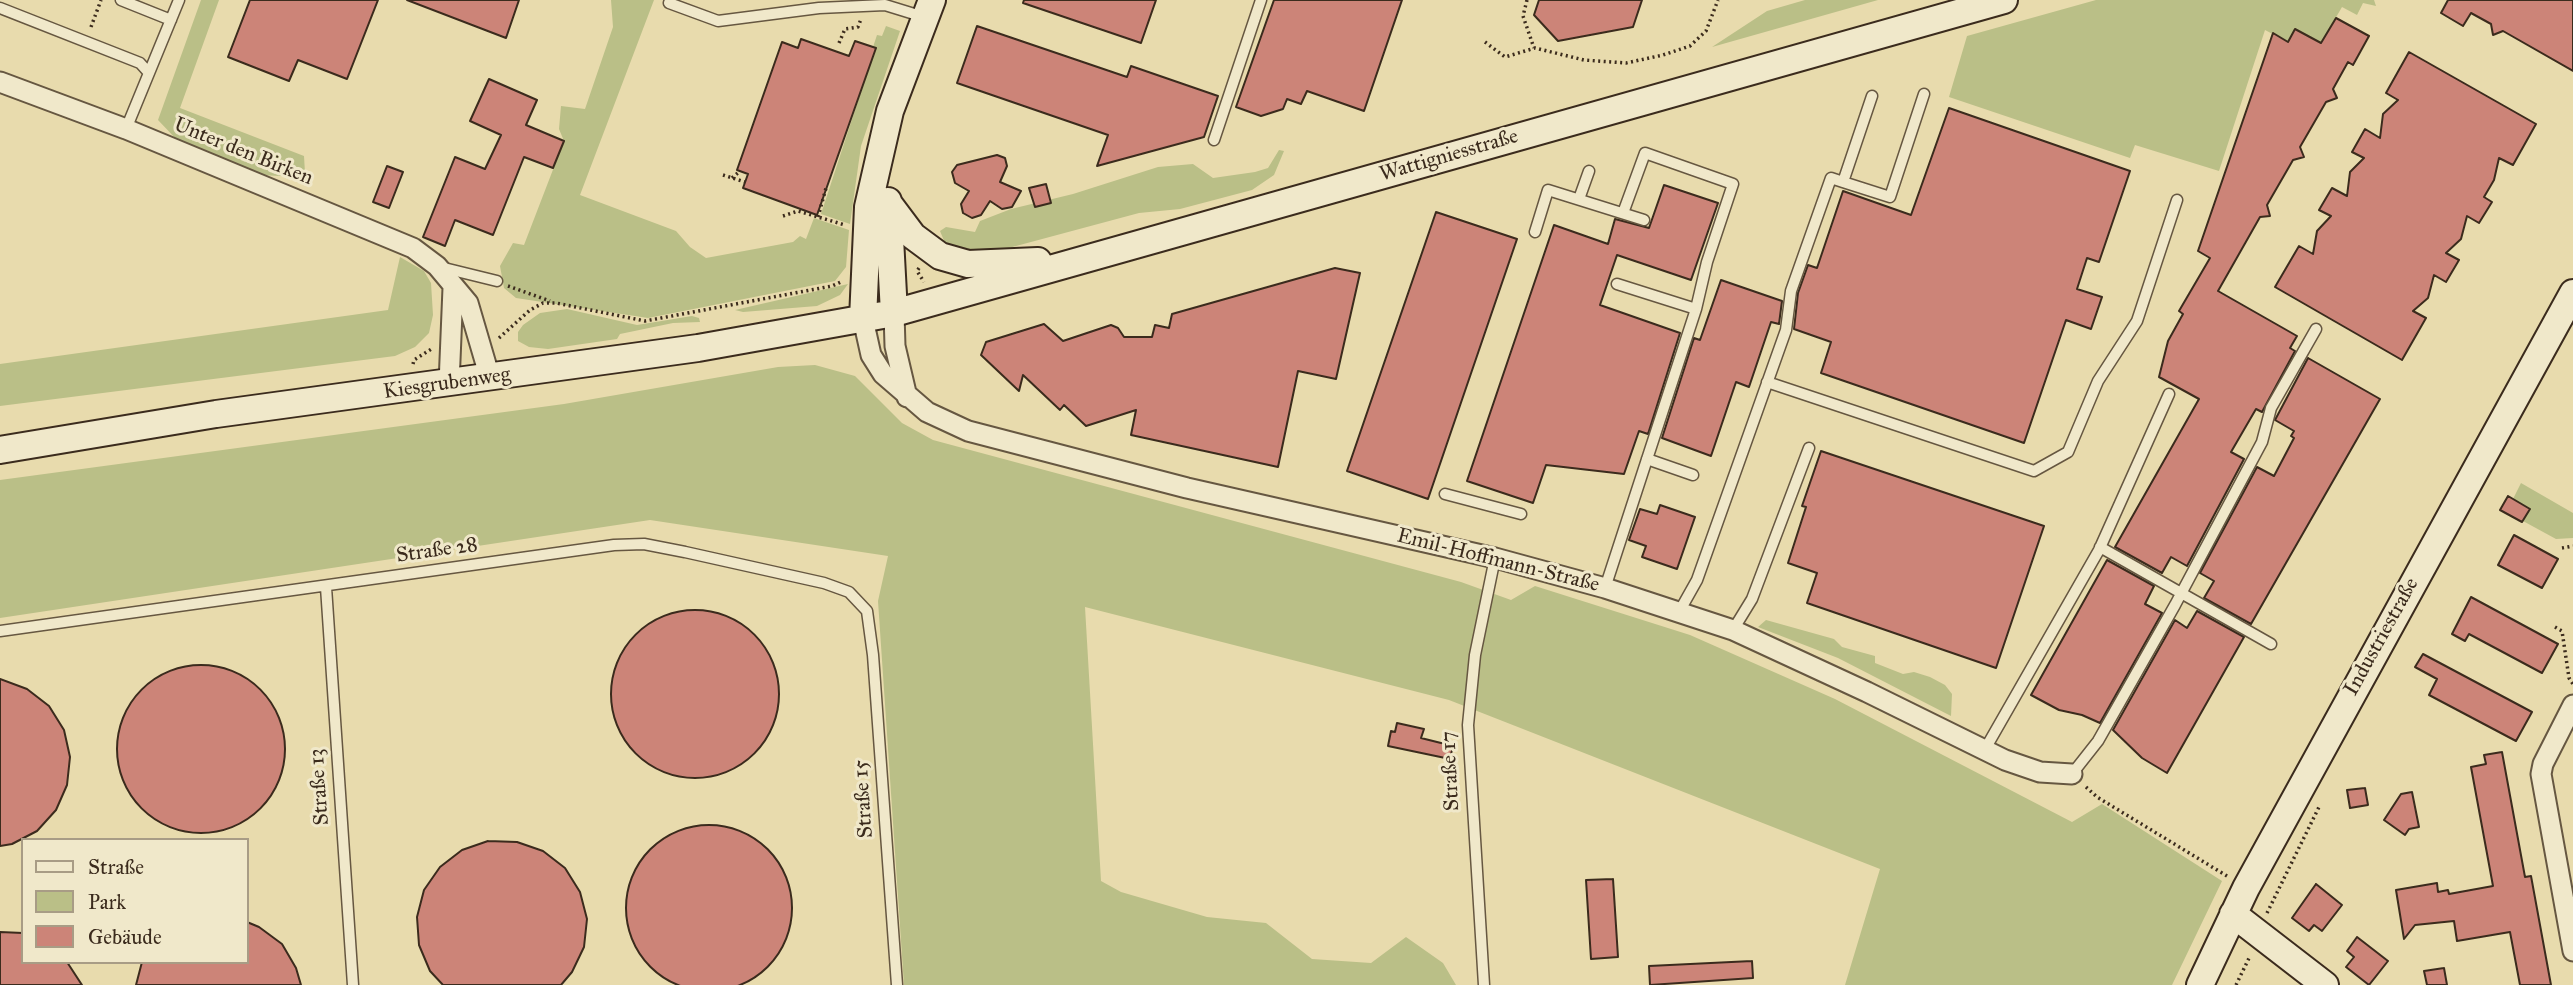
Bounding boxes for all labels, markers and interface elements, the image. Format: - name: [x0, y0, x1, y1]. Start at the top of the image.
- street label: Unter den Birken: [170, 113, 316, 191]
- street label: Wattigniesstraße: [1377, 124, 1521, 188]
- street label: Kiesgrubenweg: [382, 363, 512, 405]
- street label: Emil-Hoffmann-Straße: [1394, 524, 1602, 598]
- street label: Straße 28: [395, 533, 479, 569]
- street label: Industriestraße: [2339, 574, 2425, 700]
- street label: Straße 17: [1436, 730, 1466, 812]
- street label: Straße 13: [305, 748, 335, 826]
- street label: Straße 15: [849, 759, 879, 839]
- legend: [21, 838, 248, 964]
- text: Straße: [88, 854, 144, 880]
- text: Park: [88, 889, 126, 915]
- text: Gebäude: [88, 924, 162, 950]

